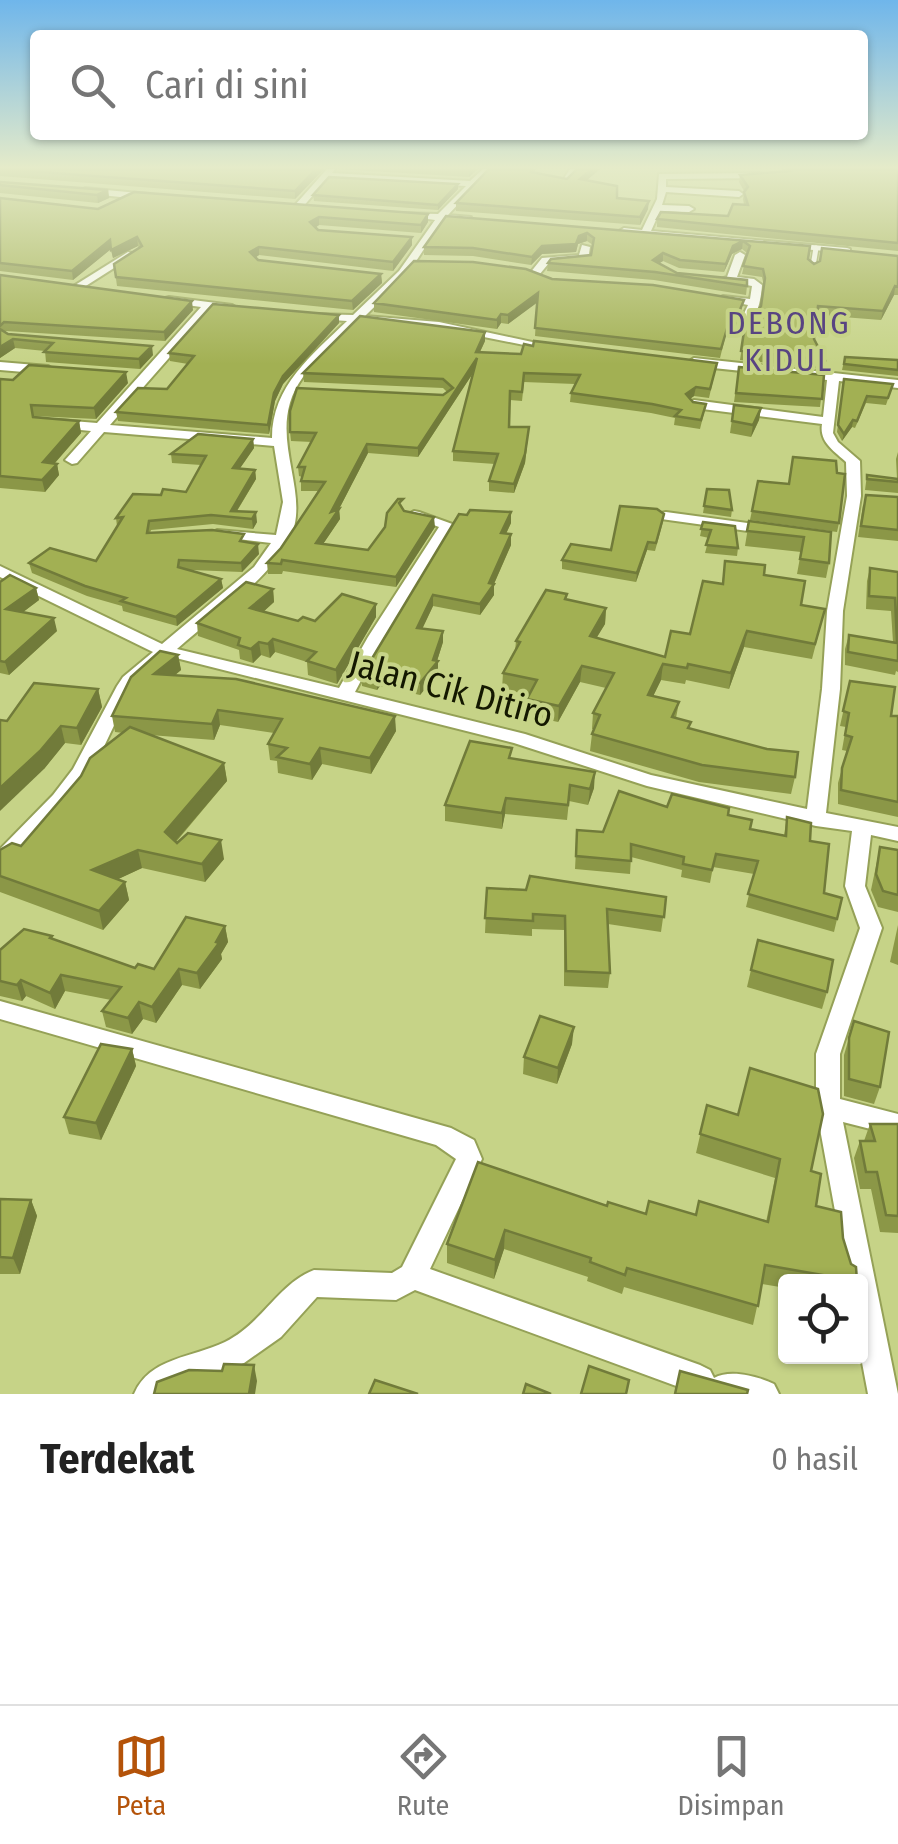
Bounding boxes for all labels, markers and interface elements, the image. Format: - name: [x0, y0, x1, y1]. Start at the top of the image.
- search box: [30, 30, 868, 140]
- icon: search: [65, 58, 120, 113]
- text: Cari di sini: [145, 62, 309, 108]
- district label: DEBONG KIDUL: [727, 304, 851, 379]
- street label: Jalan Cik Ditiro: [344, 642, 558, 736]
- map controls: [778, 1274, 868, 1364]
- button: locate: [778, 1274, 868, 1364]
- text: Terdekat: [40, 1434, 194, 1484]
- text: 0 hasil: [771, 1440, 858, 1478]
- tab: Peta: [114, 1729, 169, 1822]
- tab: Rute: [396, 1729, 451, 1822]
- tab: Disimpan: [678, 1729, 785, 1822]

